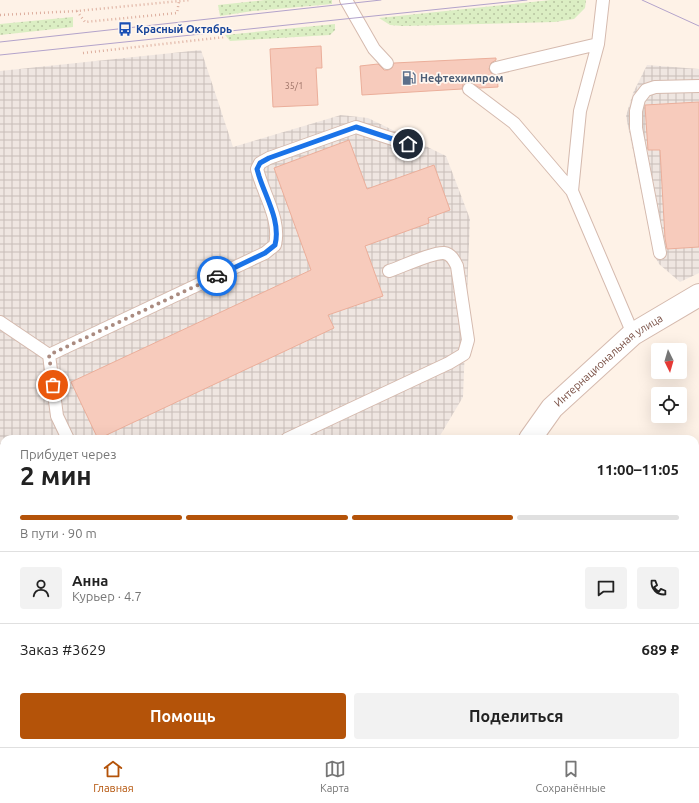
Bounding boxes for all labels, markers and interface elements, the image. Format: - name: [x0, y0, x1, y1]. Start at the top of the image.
- bus stop icon: Красный Октябрь: [117, 21, 133, 37]
- place label: Красный Октябрь: [136, 23, 232, 35]
- fuel station icon: Нефтехимпром: [401, 70, 417, 86]
- place label: Нефтехимпром: [420, 72, 504, 84]
- house number: 35/1: [285, 81, 303, 91]
- pin: [391, 127, 425, 161]
- icon: home: [397, 133, 419, 155]
- courier: [197, 256, 237, 296]
- icon: car: [206, 265, 228, 287]
- street label: Интернациональная улица: [552, 312, 665, 409]
- north arrow: [651, 343, 687, 379]
- map controls: [651, 343, 687, 423]
- pin: [36, 368, 70, 402]
- icon: bag: [42, 374, 64, 396]
- button: locate: [651, 387, 687, 423]
- text: Прибудет через: [20, 447, 117, 461]
- text: 2 мин: [20, 461, 92, 490]
- text: 11:00–11:05: [596, 461, 679, 478]
- text: В пути · 90 m: [20, 526, 97, 540]
- button: person: [20, 567, 62, 609]
- button: chat: [585, 567, 627, 609]
- button: phone: [637, 567, 679, 609]
- text: Анна: [72, 572, 108, 589]
- text: Курьер · 4.7: [72, 589, 142, 603]
- text: Заказ #3629: [20, 641, 106, 658]
- text: 689 ₽: [642, 641, 679, 658]
- button: Помощь: [20, 693, 346, 739]
- button: Поделиться: [354, 693, 679, 739]
- tab: Главная: [93, 758, 134, 794]
- tab: Карта: [320, 758, 349, 794]
- tab: Сохранённые: [536, 758, 606, 794]

